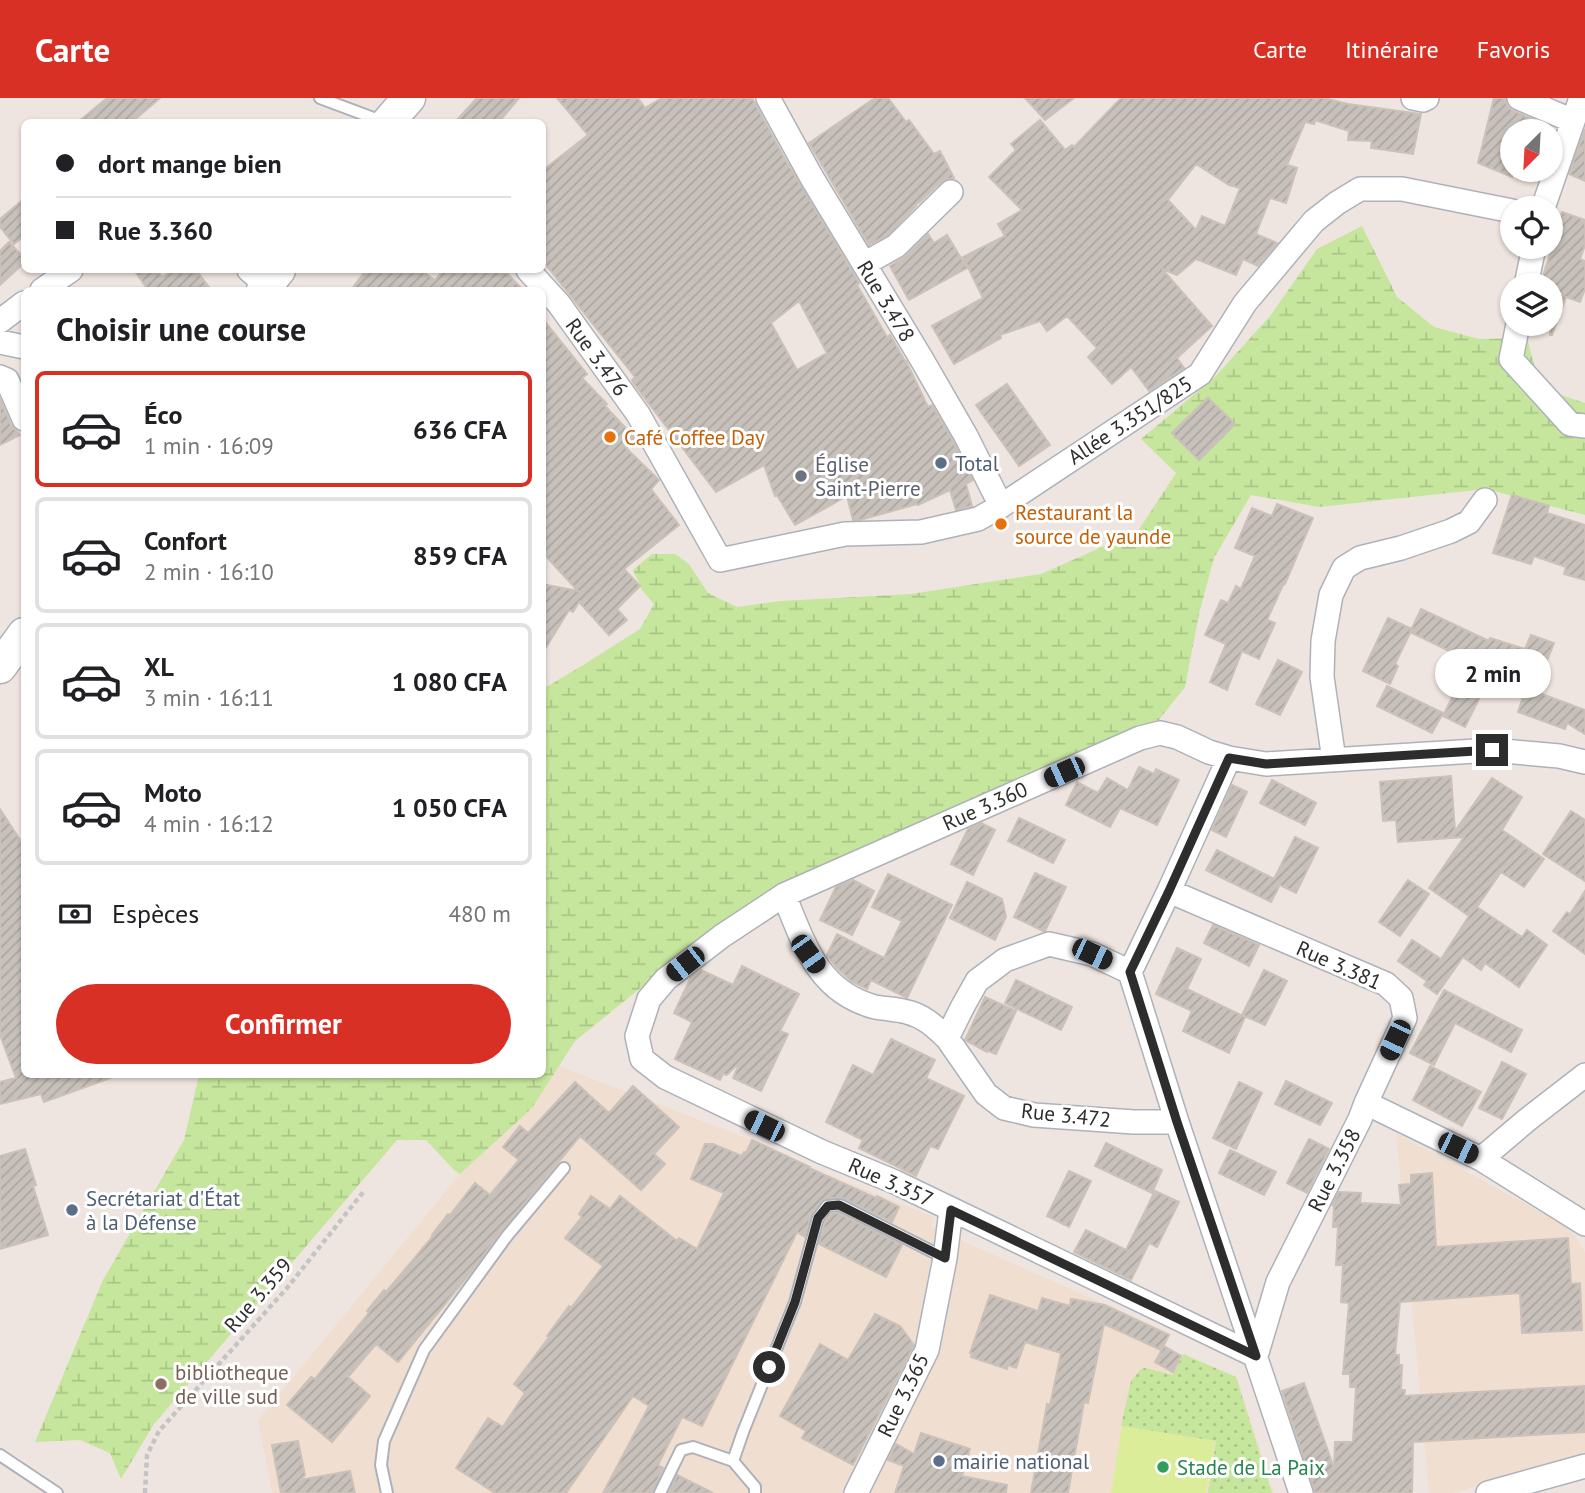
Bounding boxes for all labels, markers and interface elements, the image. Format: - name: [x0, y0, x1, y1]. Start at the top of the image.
- text: Carte: [35, 28, 110, 71]
- text: Carte: [1253, 34, 1307, 65]
- text: Itinéraire: [1345, 34, 1439, 65]
- text: Favoris: [1477, 34, 1550, 65]
- north arrow: [1500, 119, 1563, 182]
- map controls: [1500, 119, 1563, 336]
- text: dort mange bien: [98, 147, 282, 180]
- button: locate: [1500, 196, 1563, 259]
- text: Rue 3.360: [98, 214, 213, 247]
- street label: Rue 3.478: [851, 255, 921, 347]
- button: layers: [1500, 273, 1563, 336]
- text: Choisir une course: [56, 308, 306, 350]
- street label: Rue 3.476: [560, 313, 634, 401]
- street label: Allée 3.351/825: [1063, 370, 1197, 470]
- icon: car: [60, 398, 123, 461]
- text: Éco: [144, 398, 182, 431]
- text: 636 CFA: [413, 413, 507, 446]
- place label: Café Coffee Day: [624, 424, 765, 451]
- marker: Café Coffee Day: [602, 429, 618, 445]
- text: 1 min · 16:09: [144, 431, 274, 460]
- place label: Total: [955, 450, 999, 477]
- place label: Église Saint-Pierre: [815, 451, 921, 502]
- marker: Total: [933, 455, 949, 471]
- marker: Église Saint-Pierre: [793, 468, 809, 484]
- place label: Restaurant la source de yaunde: [1015, 499, 1171, 550]
- marker: Restaurant la source de yaunde: [993, 516, 1009, 532]
- icon: car: [60, 524, 123, 587]
- text: Confort: [144, 524, 227, 557]
- text: 859 CFA: [413, 539, 507, 572]
- text: 2 min · 16:10: [144, 557, 274, 586]
- callout: 2 min: [1434, 648, 1550, 698]
- icon: car: [60, 650, 123, 713]
- text: XL: [144, 650, 174, 683]
- text: 2 min: [1465, 659, 1521, 688]
- text: 1 080 CFA: [392, 665, 507, 698]
- text: 3 min · 16:11: [144, 683, 274, 712]
- route end: [1476, 734, 1508, 766]
- car: [1041, 754, 1088, 790]
- street label: Rue 3.360: [938, 775, 1032, 837]
- icon: car: [60, 776, 123, 839]
- text: Moto: [144, 776, 202, 809]
- text: 1 050 CFA: [392, 791, 507, 824]
- text: 4 min · 16:12: [144, 809, 274, 838]
- icon: cash: [56, 895, 94, 933]
- text: Espèces: [112, 897, 199, 930]
- text: 480 m: [449, 899, 511, 928]
- car: [788, 931, 829, 977]
- street label: Rue 3.381: [1292, 934, 1386, 996]
- car: [1069, 936, 1116, 972]
- car: [662, 943, 709, 985]
- button: Confirmer: [56, 984, 511, 1064]
- car: [1377, 1017, 1414, 1063]
- street label: Rue 3.472: [1020, 1097, 1112, 1133]
- car: [741, 1107, 788, 1145]
- street label: Rue 3.358: [1302, 1124, 1366, 1216]
- car: [1435, 1129, 1482, 1167]
- street label: Rue 3.357: [844, 1151, 938, 1213]
- place label: Secrétariat d'État à la Défense: [86, 1185, 240, 1236]
- marker: Secrétariat d'État à la Défense: [64, 1202, 80, 1218]
- street label: Rue 3.359: [218, 1252, 298, 1338]
- street label: Rue 3.365: [871, 1349, 935, 1441]
- route start: [753, 1351, 785, 1383]
- place label: bibliotheque de ville sud: [175, 1359, 289, 1410]
- marker: bibliotheque de ville sud: [153, 1376, 169, 1392]
- place label: mairie national: [953, 1448, 1089, 1475]
- marker: mairie national: [931, 1453, 947, 1469]
- place label: Stade de La Paix: [1177, 1454, 1325, 1481]
- marker: Stade de La Paix: [1155, 1459, 1171, 1475]

